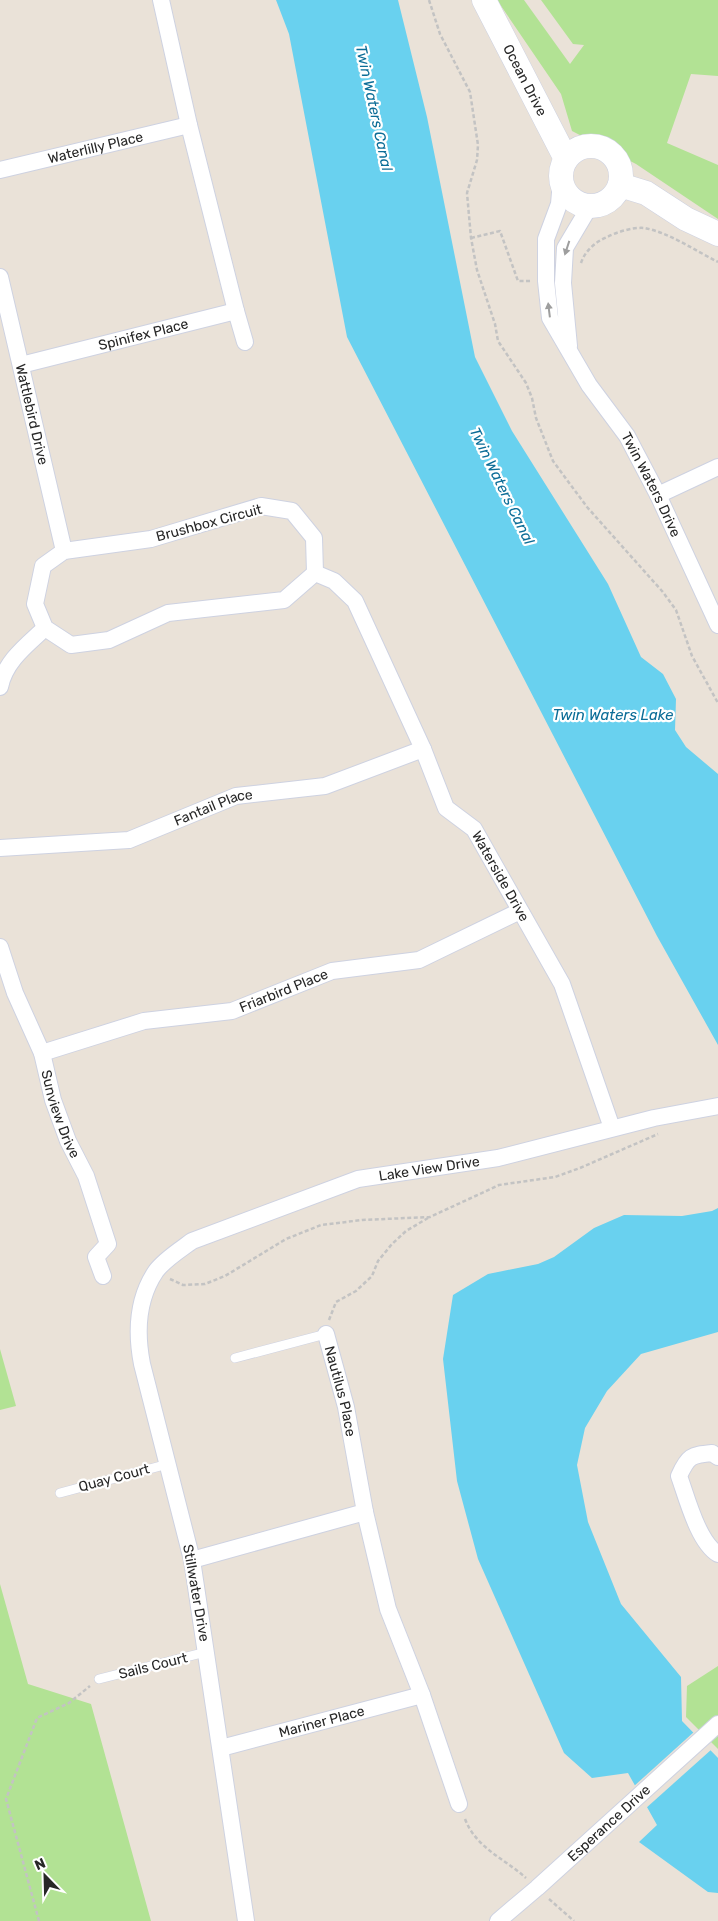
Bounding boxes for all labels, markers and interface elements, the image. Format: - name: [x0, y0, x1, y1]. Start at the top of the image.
- street label: Ocean Drive: [500, 41, 551, 119]
- water label: Twin Waters Canal: [352, 43, 396, 173]
- street label: Waterlilly Place: [46, 128, 145, 167]
- one-way arrow: [563, 241, 571, 256]
- one-way arrow: [545, 301, 553, 317]
- street label: Spinifex Place: [97, 315, 190, 354]
- street label: Wattlebird Drive: [12, 362, 52, 467]
- water label: Twin Waters Canal: [466, 424, 538, 548]
- street label: Twin Waters Drive: [618, 429, 685, 540]
- street label: Brushbox Circuit: [154, 501, 264, 545]
- water label: Twin Waters Lake: [553, 706, 674, 724]
- street label: Fantail Place: [171, 786, 254, 829]
- street label: Waterside Drive: [468, 828, 533, 924]
- street label: Friarbird Place: [237, 965, 331, 1016]
- street label: Sunview Drive: [38, 1068, 84, 1161]
- street label: Lake View Drive: [378, 1152, 481, 1184]
- street label: Nautilus Place: [321, 1344, 360, 1438]
- street label: Quay Court: [77, 1460, 152, 1496]
- street label: Stillwater Drive: [179, 1543, 213, 1643]
- street label: Sails Court: [117, 1649, 190, 1683]
- street label: Mariner Place: [277, 1702, 366, 1741]
- street label: Esperance Drive: [564, 1781, 654, 1865]
- north arrow: [20, 1851, 70, 1901]
- text: N: [32, 1855, 48, 1874]

